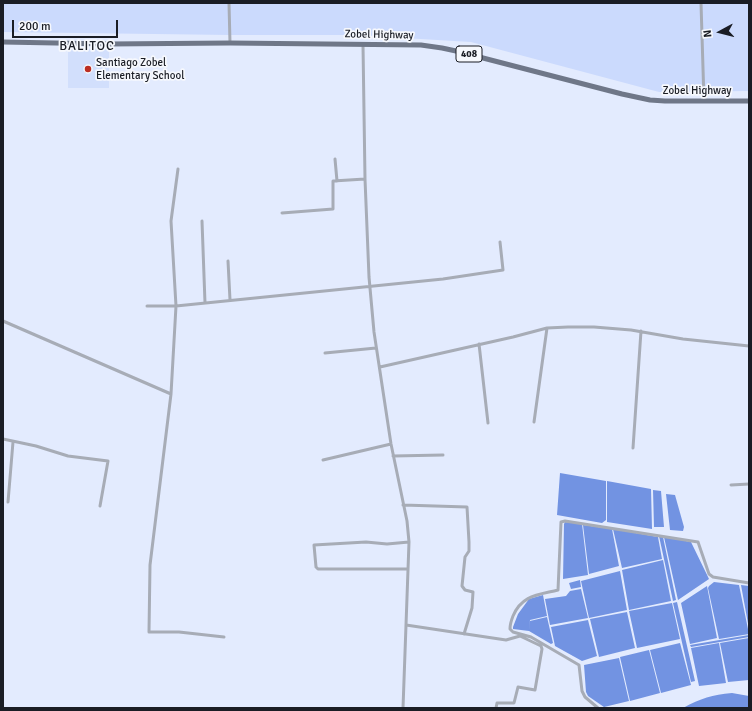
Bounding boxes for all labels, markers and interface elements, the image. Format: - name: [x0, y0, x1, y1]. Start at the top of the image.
- scale bar: [14, 12, 120, 38]
- north arrow: [700, 12, 740, 52]
- text: 200 m: [19, 19, 51, 34]
- street label: Zobel Highway: [344, 28, 414, 42]
- text: N: [701, 29, 715, 38]
- district label: BALITOC: [59, 39, 115, 55]
- road number: 408: [456, 46, 482, 62]
- place label: Santiago Zobel Elementary School: [96, 56, 184, 82]
- marker: Santiago Zobel Elementary School: [83, 64, 93, 74]
- street label: Zobel Highway: [662, 84, 732, 98]

